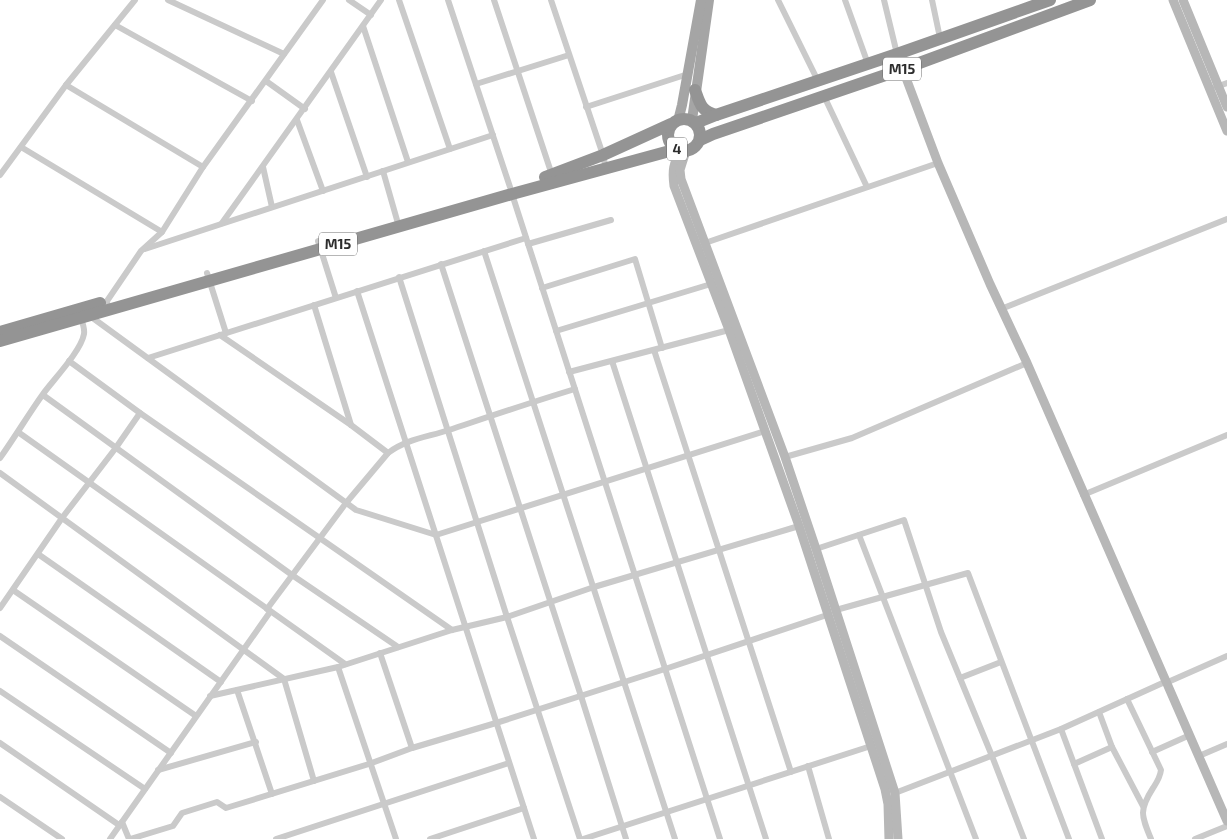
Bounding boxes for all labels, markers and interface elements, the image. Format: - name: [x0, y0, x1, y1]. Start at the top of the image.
- road number: M15: [883, 58, 921, 80]
- road number: 4: [667, 138, 687, 160]
- road number: M15: [319, 232, 357, 255]

